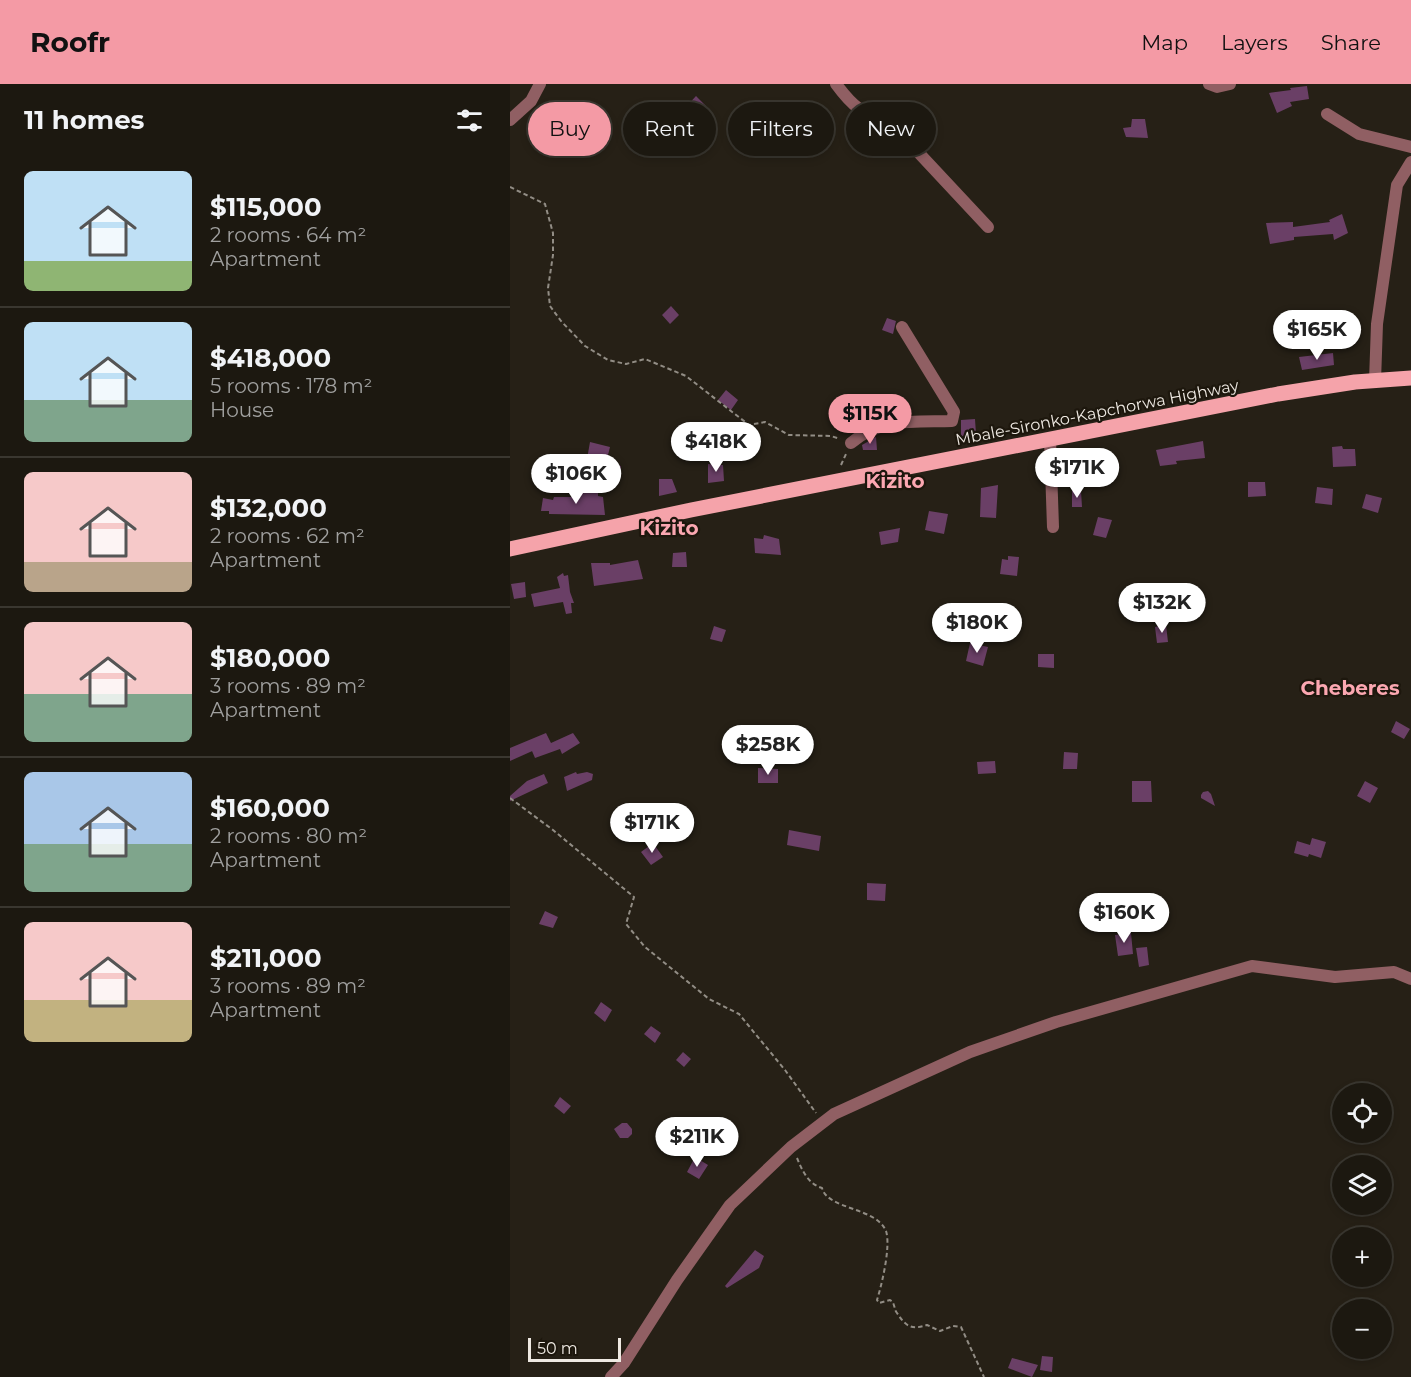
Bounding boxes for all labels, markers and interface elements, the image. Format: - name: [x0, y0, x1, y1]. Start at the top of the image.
- text: Roofr: [30, 25, 110, 59]
- text: Map: [1141, 30, 1188, 55]
- text: Layers: [1221, 30, 1288, 55]
- text: Share: [1321, 30, 1381, 55]
- chip: Buy: [528, 102, 611, 156]
- chip: Rent: [623, 102, 716, 156]
- chip: Filters: [728, 102, 834, 156]
- chip: New: [846, 102, 936, 156]
- text: 11 homes: [24, 104, 144, 136]
- icon: filters: [453, 104, 486, 137]
- text: $115,000: [210, 191, 322, 223]
- icon: home: [72, 195, 144, 267]
- text: 2 rooms · 64 m²: [210, 223, 366, 247]
- text: Apartment: [210, 247, 321, 271]
- pin: $165K: [1275, 310, 1359, 361]
- text: $165K: [1287, 317, 1347, 341]
- text: $418,000: [210, 342, 331, 374]
- icon: home: [72, 346, 144, 418]
- text: 5 rooms · 178 m²: [210, 374, 372, 398]
- street label: Mbale-Sironko-Kapchorwa Highway: [954, 376, 1241, 449]
- pin: $115K: [828, 394, 912, 445]
- text: House: [210, 398, 274, 422]
- text: $115K: [843, 401, 897, 425]
- pin: $418K: [674, 422, 758, 473]
- text: $418K: [685, 429, 747, 453]
- pin: $171K: [1035, 448, 1119, 499]
- pin: $106K: [534, 454, 618, 505]
- text: $171K: [1049, 455, 1105, 479]
- text: $106K: [545, 461, 607, 485]
- district label: Kizito: [865, 469, 925, 493]
- text: $132,000: [210, 492, 327, 524]
- icon: home: [72, 496, 144, 568]
- district label: Kizito: [639, 516, 699, 540]
- text: 2 rooms · 62 m²: [210, 524, 365, 548]
- text: Apartment: [210, 548, 321, 572]
- pin: $132K: [1120, 583, 1204, 634]
- text: $132K: [1133, 590, 1191, 614]
- pin: $180K: [935, 603, 1019, 654]
- text: $180K: [946, 610, 1008, 634]
- text: $180,000: [210, 642, 330, 674]
- icon: home: [72, 646, 144, 718]
- text: 3 rooms · 89 m²: [210, 674, 366, 698]
- district label: Cheberes: [1300, 676, 1400, 700]
- text: Apartment: [210, 698, 321, 722]
- pin: $258K: [726, 725, 810, 776]
- text: $258K: [736, 732, 800, 756]
- text: $160,000: [210, 792, 330, 824]
- icon: home: [72, 796, 144, 868]
- pin: $171K: [610, 803, 694, 854]
- text: $171K: [624, 810, 680, 834]
- text: 2 rooms · 80 m²: [210, 824, 367, 848]
- text: Apartment: [210, 848, 321, 872]
- pin: $160K: [1082, 893, 1166, 944]
- text: $160K: [1093, 900, 1155, 924]
- text: $211,000: [210, 942, 322, 974]
- icon: home: [72, 946, 144, 1018]
- text: 3 rooms · 89 m²: [210, 974, 366, 998]
- text: Apartment: [210, 998, 321, 1022]
- map controls: [1332, 1083, 1392, 1359]
- button: locate: [1332, 1083, 1392, 1143]
- pin: $211K: [655, 1117, 739, 1168]
- text: $211K: [669, 1124, 725, 1148]
- button: layers: [1332, 1155, 1392, 1215]
- button: +: [1332, 1227, 1392, 1287]
- button: −: [1332, 1299, 1392, 1359]
- scale bar: [528, 1335, 621, 1362]
- text: 50 m: [537, 1339, 578, 1358]

